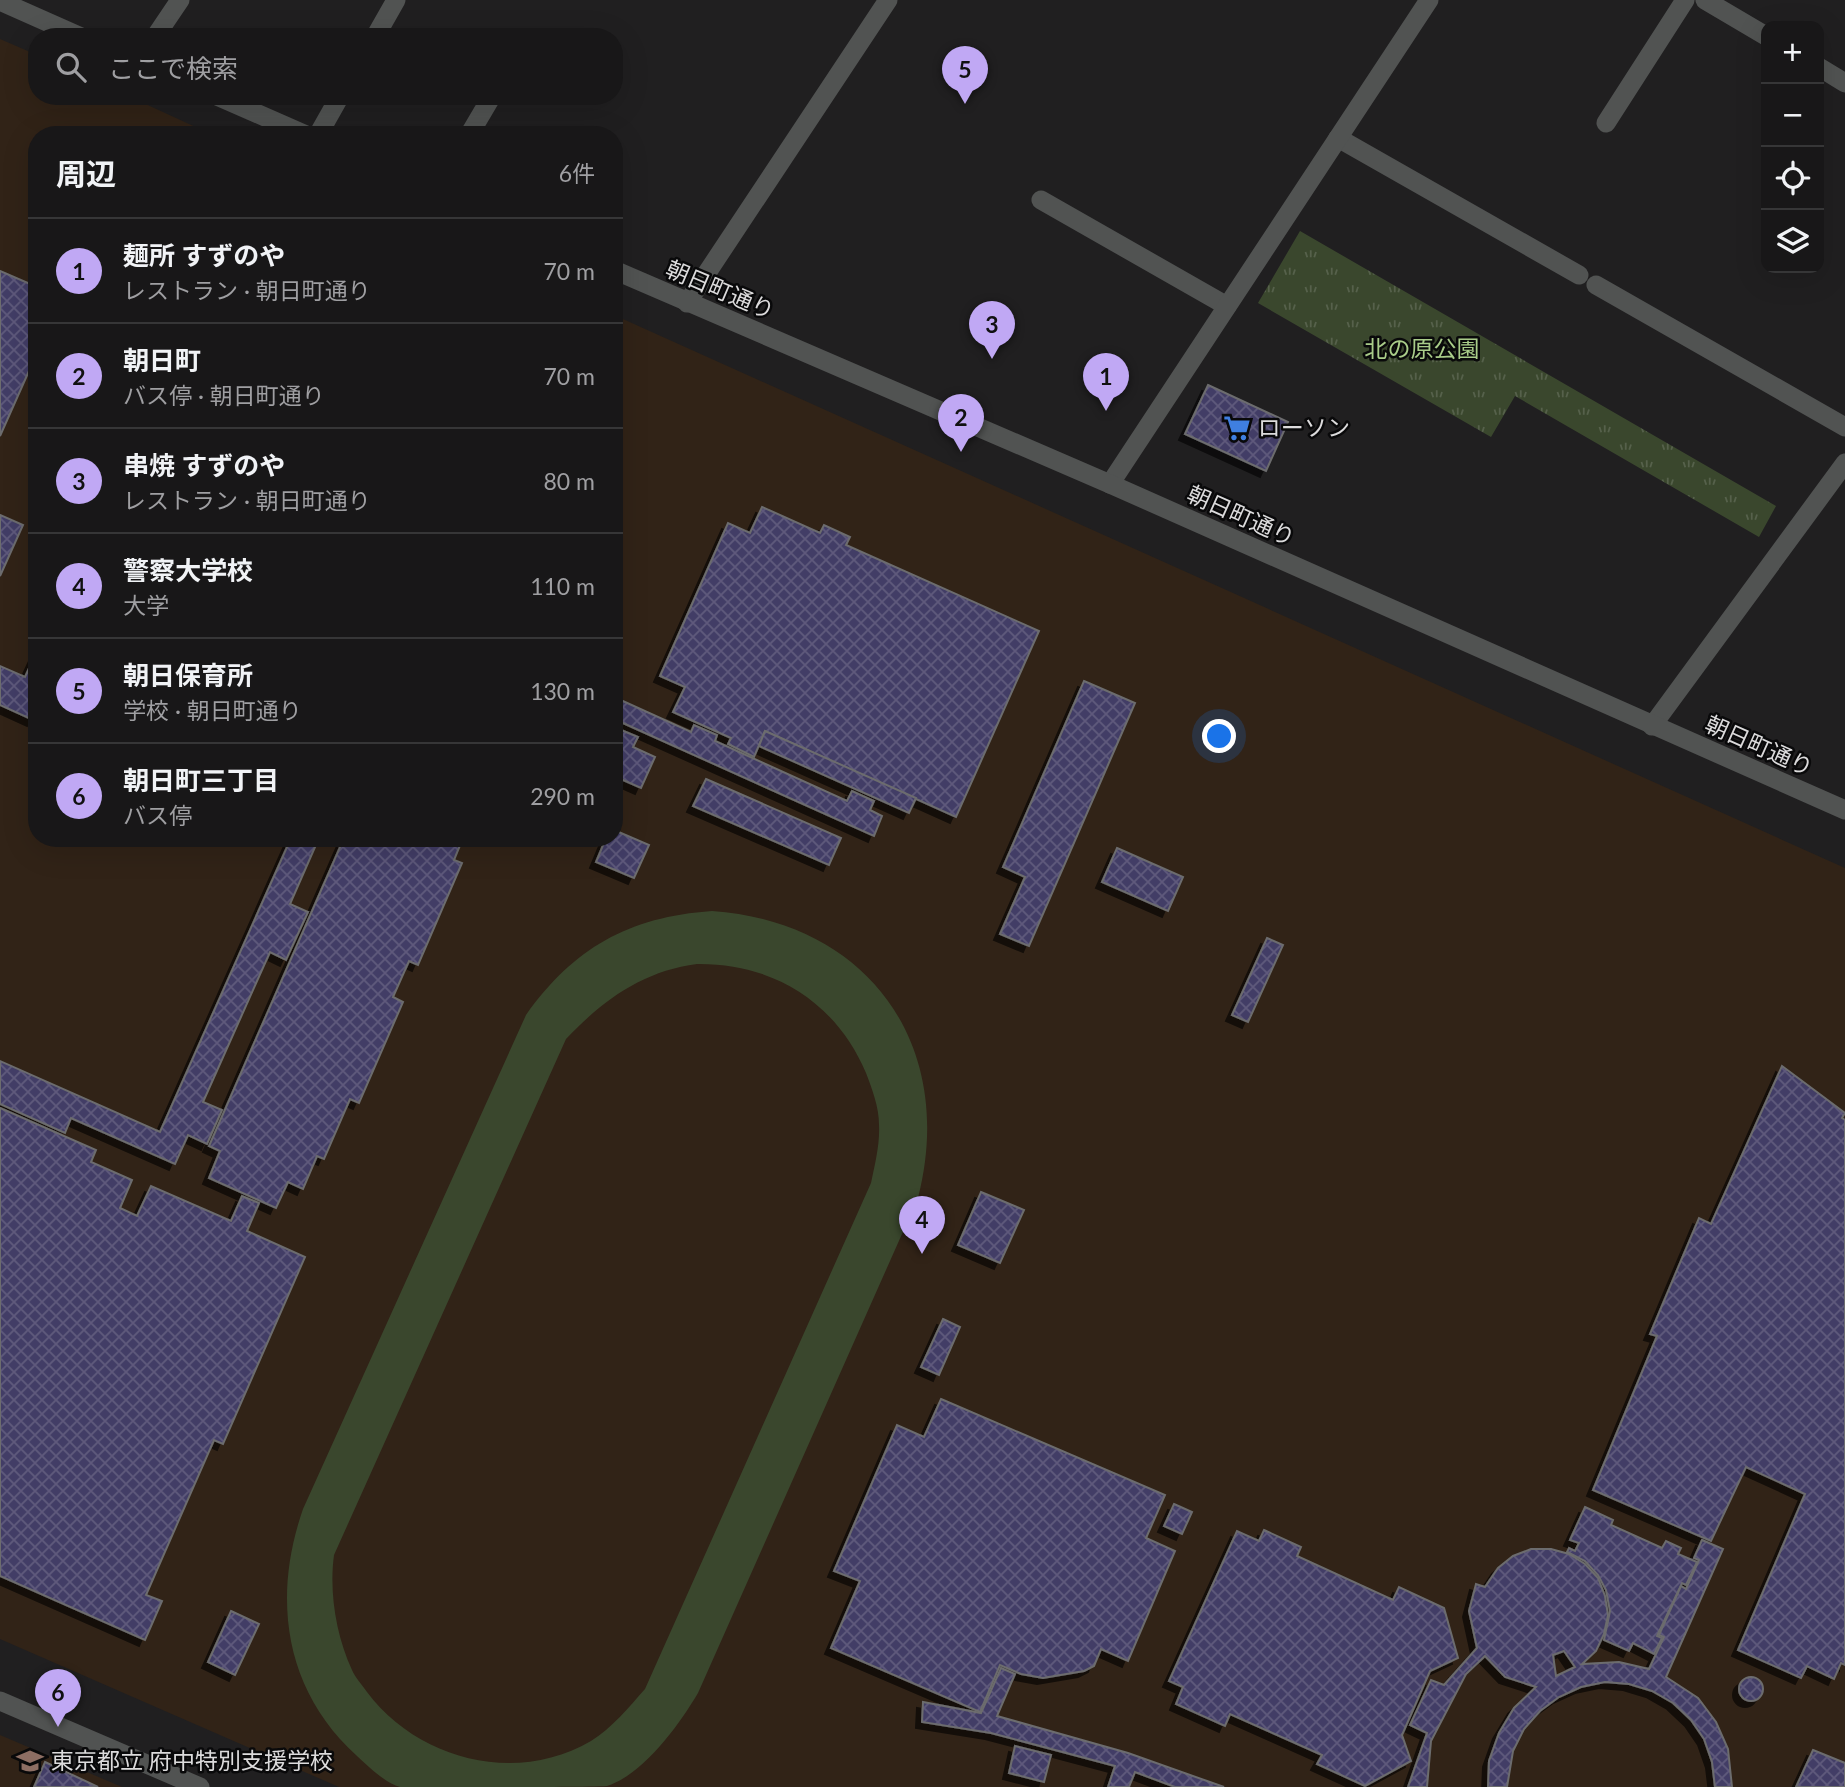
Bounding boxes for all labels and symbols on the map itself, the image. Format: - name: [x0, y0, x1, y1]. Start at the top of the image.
- pin: 5: [942, 46, 988, 104]
- street label: 朝日町通り: [662, 254, 779, 324]
- pin: 3: [969, 301, 1015, 359]
- park label: 北の原公園: [1365, 334, 1480, 362]
- pin: 1: [1083, 353, 1129, 411]
- pin: 2: [938, 394, 984, 452]
- supermarket icon: ローソン: [1222, 413, 1252, 443]
- place label: ローソン: [1258, 413, 1350, 441]
- street label: 朝日町通り: [1183, 479, 1300, 551]
- street label: 朝日町通り: [1701, 709, 1818, 781]
- your location: [1202, 719, 1236, 753]
- pin: 4: [899, 1196, 945, 1254]
- pin: 6: [35, 1669, 81, 1727]
- school or university icon: 東京都立 府中特別支援学校: [15, 1746, 45, 1776]
- place label: 東京都立 府中特別支援学校: [51, 1746, 333, 1774]

